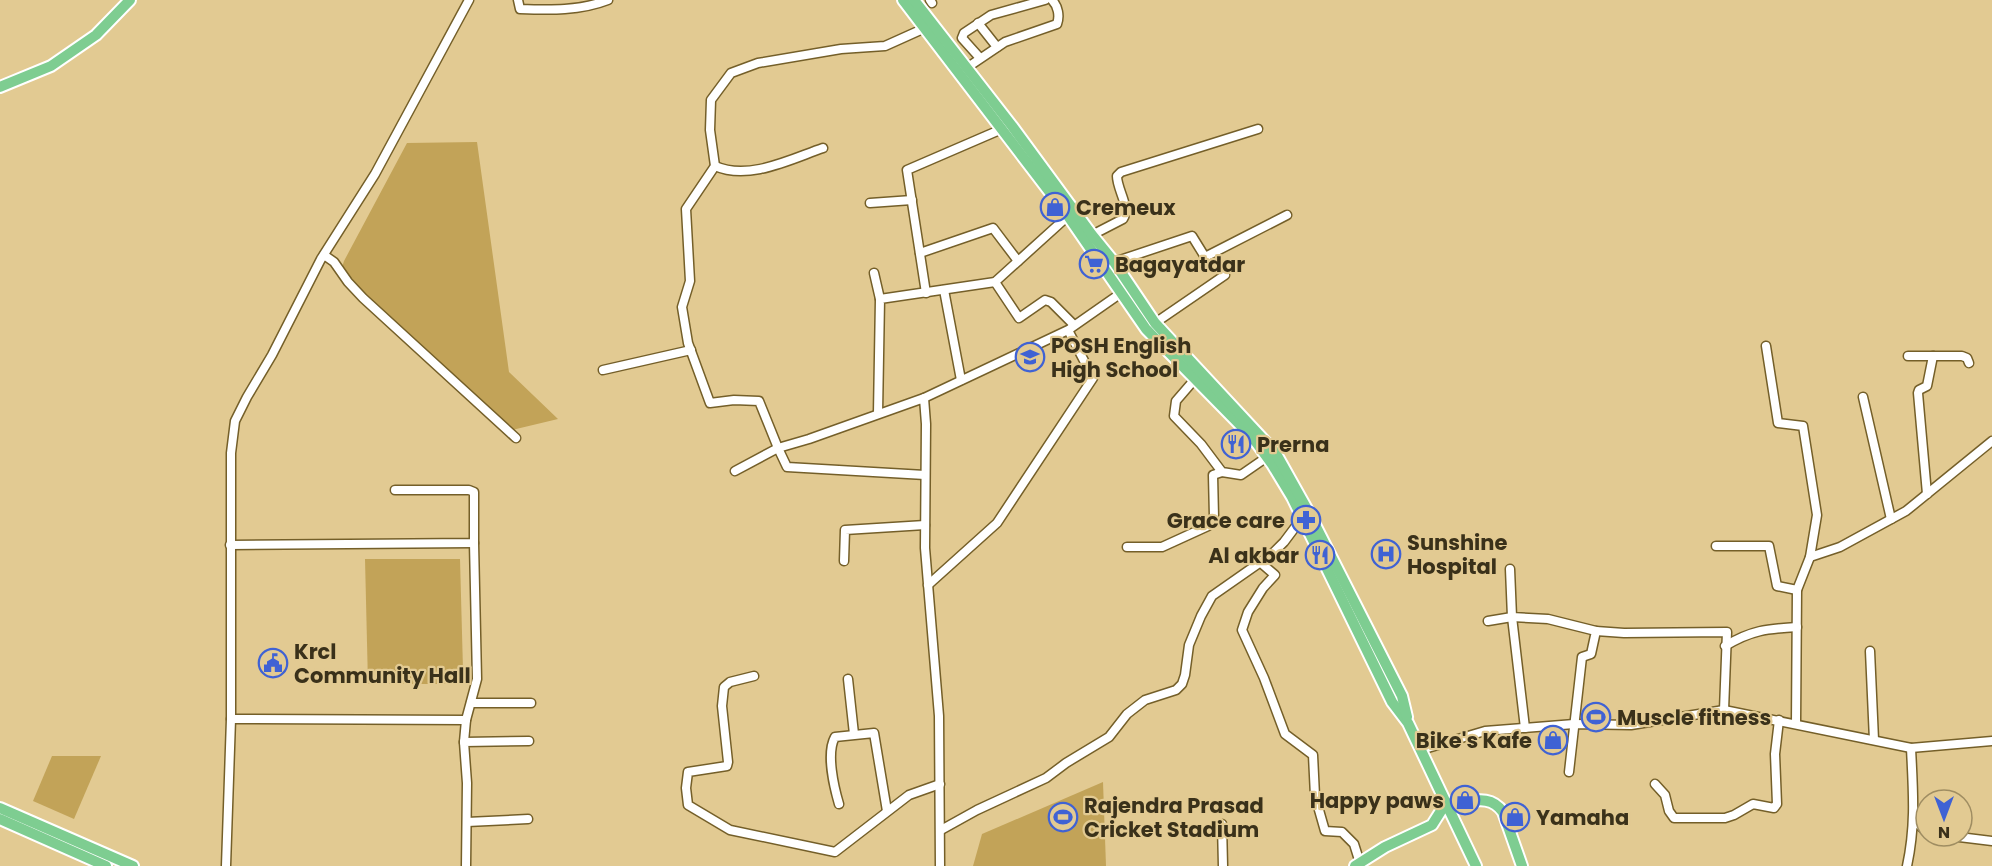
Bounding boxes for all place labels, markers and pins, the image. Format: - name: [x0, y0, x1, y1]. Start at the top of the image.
- shop icon: Cremeux: [1039, 191, 1071, 223]
- place label: Cremeux: [1076, 193, 1176, 222]
- supermarket icon: Bagayatdar: [1078, 248, 1110, 280]
- place label: Bagayatdar: [1115, 250, 1245, 279]
- place label: POSH English High School: [1051, 331, 1191, 384]
- school or university icon: POSH English High School: [1014, 341, 1046, 373]
- restaurant icon: Prerna: [1220, 428, 1252, 460]
- place label: Prerna: [1257, 430, 1329, 459]
- pharmacy icon: Grace care: [1290, 504, 1322, 536]
- place label: Grace care: [1167, 506, 1285, 535]
- place label: Sunshine Hospital: [1407, 528, 1507, 581]
- hospital icon: Sunshine Hospital: [1370, 538, 1402, 570]
- restaurant icon: Al akbar: [1304, 539, 1336, 571]
- place label: Al akbar: [1208, 541, 1299, 570]
- place label: Krcl Community Hall: [294, 637, 471, 690]
- public building icon: Krcl Community Hall: [257, 647, 289, 679]
- sports icon: Muscle fitness: [1580, 701, 1612, 733]
- place label: Muscle fitness: [1617, 703, 1771, 732]
- shop icon: Bike's Kafe: [1537, 724, 1569, 756]
- place label: Bike's Kafe: [1416, 726, 1532, 755]
- shop icon: Happy paws: [1449, 784, 1481, 816]
- place label: Happy paws: [1310, 786, 1444, 815]
- place label: Rajendra Prasad Cricket Stadium: [1084, 791, 1264, 844]
- sports icon: Rajendra Prasad Cricket Stadium: [1047, 801, 1079, 833]
- shop icon: Yamaha: [1499, 801, 1531, 833]
- place label: Yamaha: [1536, 803, 1629, 832]

